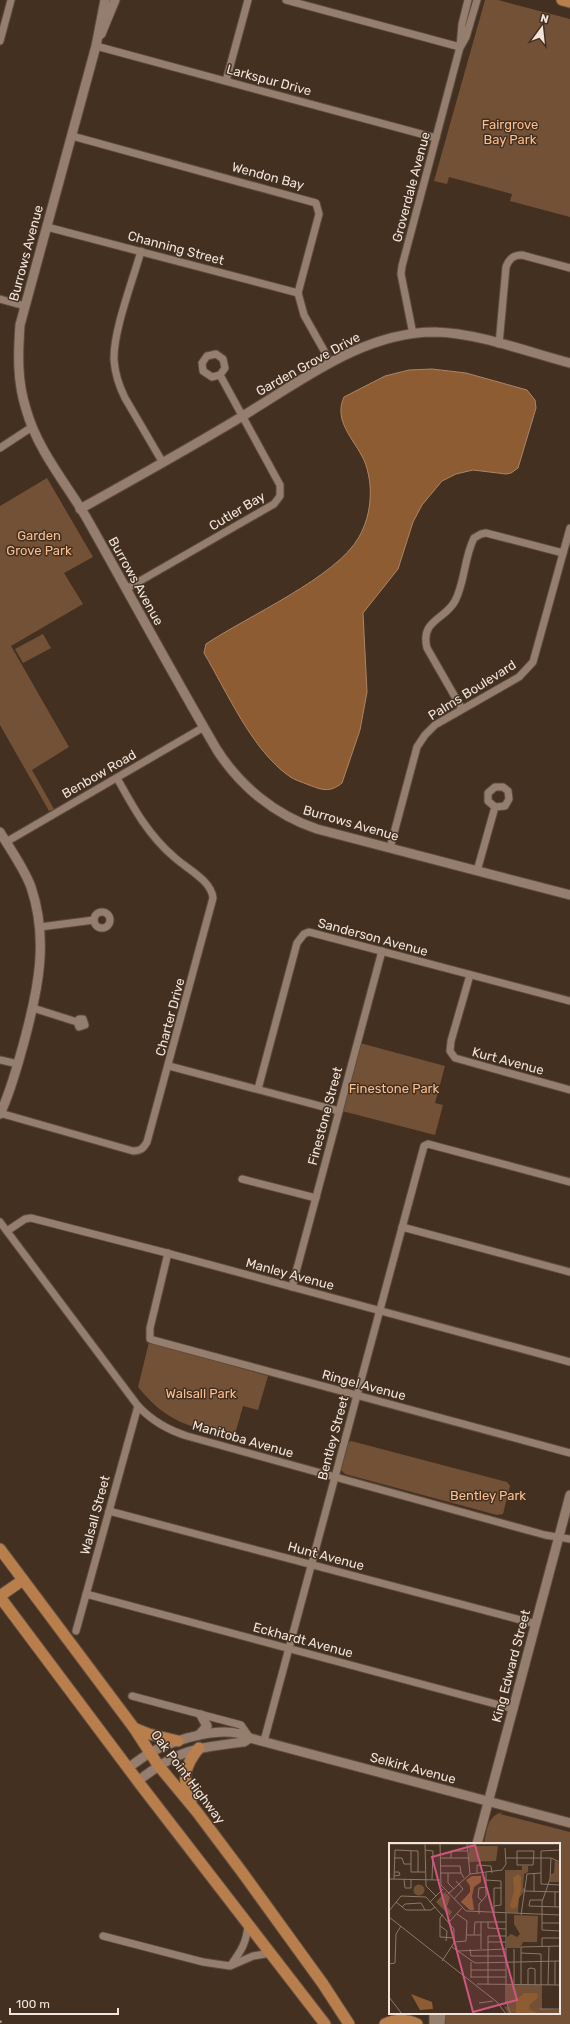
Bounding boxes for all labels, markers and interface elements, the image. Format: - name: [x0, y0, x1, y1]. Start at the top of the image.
- north arrow: [522, 8, 562, 48]
- text: N: [539, 12, 550, 26]
- street label: Larkspur Drive: [225, 61, 313, 99]
- park label: Fairgrove Bay Park: [482, 117, 538, 147]
- street label: Groverdale Avenue: [389, 130, 433, 244]
- street label: Wendon Bay: [230, 159, 306, 193]
- street label: Burrows Avenue: [6, 203, 46, 303]
- street label: Channing Street: [126, 228, 226, 269]
- street label: Garden Grove Drive: [253, 329, 363, 399]
- street label: Cutler Bay: [206, 488, 268, 534]
- park label: Garden Grove Park: [6, 528, 72, 558]
- street label: Burrows Avenue: [105, 534, 167, 628]
- street label: Palms Boulevard: [425, 657, 519, 723]
- street label: Benbow Road: [59, 747, 139, 801]
- street label: Burrows Avenue: [301, 802, 401, 844]
- street label: Sanderson Avenue: [316, 915, 430, 959]
- street label: Charter Drive: [152, 976, 188, 1058]
- street label: Kurt Avenue: [470, 1044, 546, 1078]
- street label: Finestone Street: [305, 1065, 345, 1167]
- park label: Finestone Park: [349, 1081, 440, 1096]
- street label: Manley Avenue: [244, 1255, 336, 1293]
- street label: Ringel Avenue: [320, 1367, 408, 1404]
- park label: Walsall Park: [166, 1386, 237, 1401]
- street label: Bentley Street: [315, 1394, 351, 1482]
- street label: Manitoba Avenue: [191, 1417, 295, 1461]
- street label: Walsall Street: [77, 1474, 113, 1556]
- park label: Bentley Park: [450, 1488, 526, 1503]
- street label: Hunt Avenue: [286, 1539, 366, 1573]
- street label: King Edward Street: [489, 1608, 534, 1724]
- street label: Eckhardt Avenue: [251, 1619, 355, 1661]
- street label: Oak Point Highway: [147, 1727, 228, 1827]
- street label: Selkirk Avenue: [368, 1749, 458, 1787]
- inset map: [389, 1843, 560, 2014]
- scale bar: [10, 1990, 118, 2016]
- text: 100 m: [16, 1997, 50, 2011]

